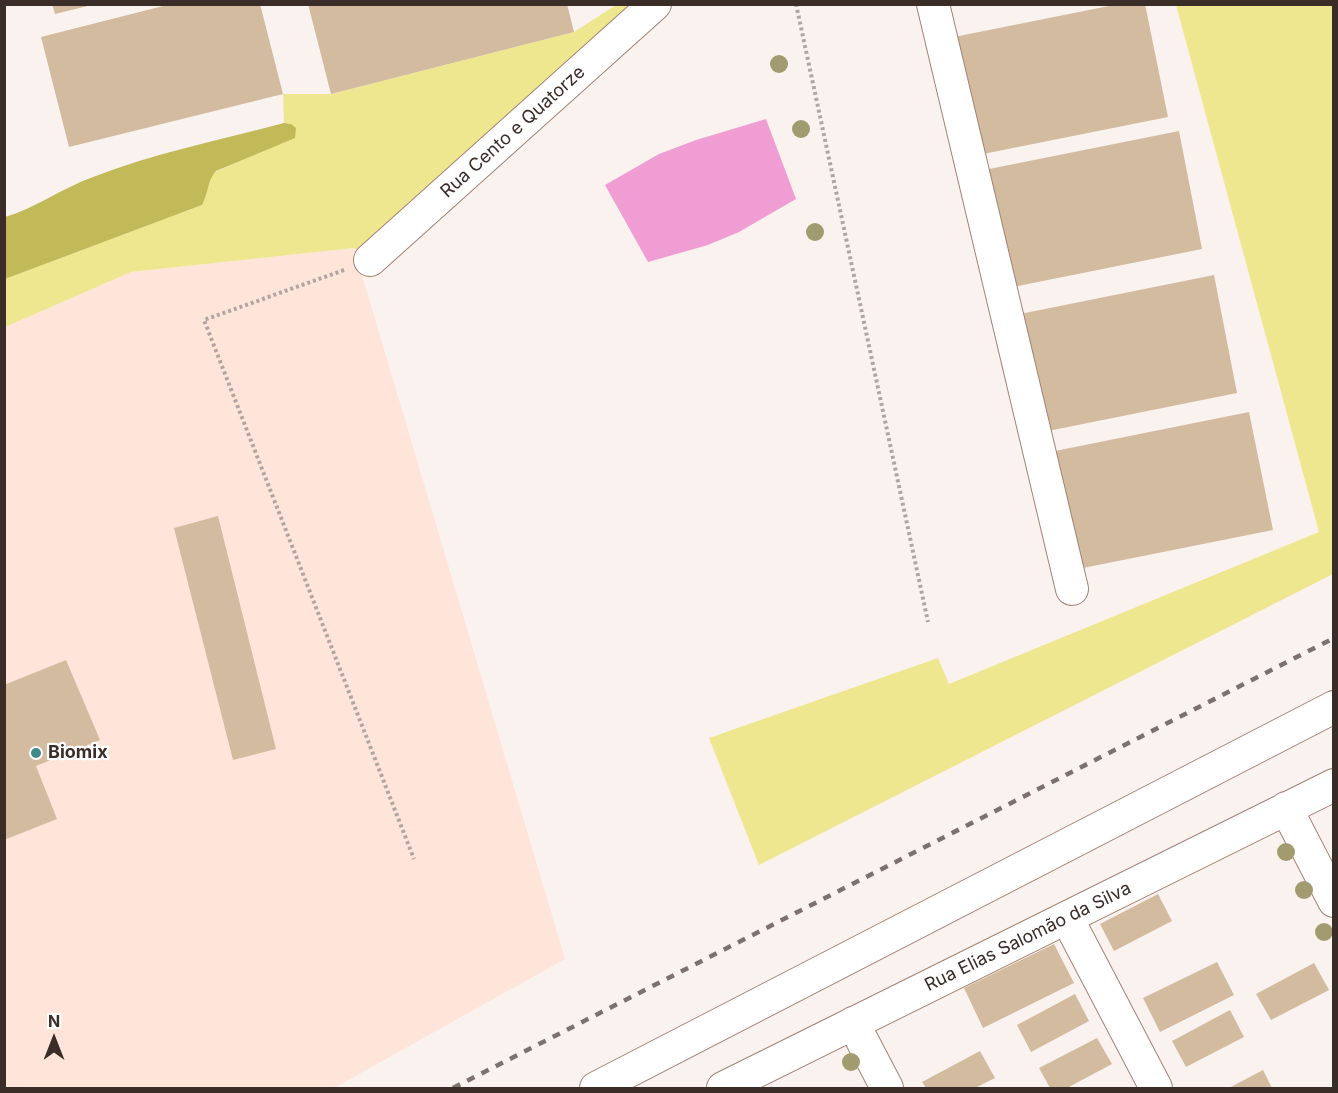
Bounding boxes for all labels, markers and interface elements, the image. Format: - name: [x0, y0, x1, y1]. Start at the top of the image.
- street label: Rua Cento e Quatorze: [436, 61, 590, 203]
- place label: Biomix: [48, 742, 108, 764]
- marker: Biomix: [29, 746, 43, 760]
- street label: Rua Elias Salomão da Silva: [921, 878, 1135, 996]
- north arrow: [24, 1009, 84, 1069]
- text: N: [48, 1011, 60, 1031]

